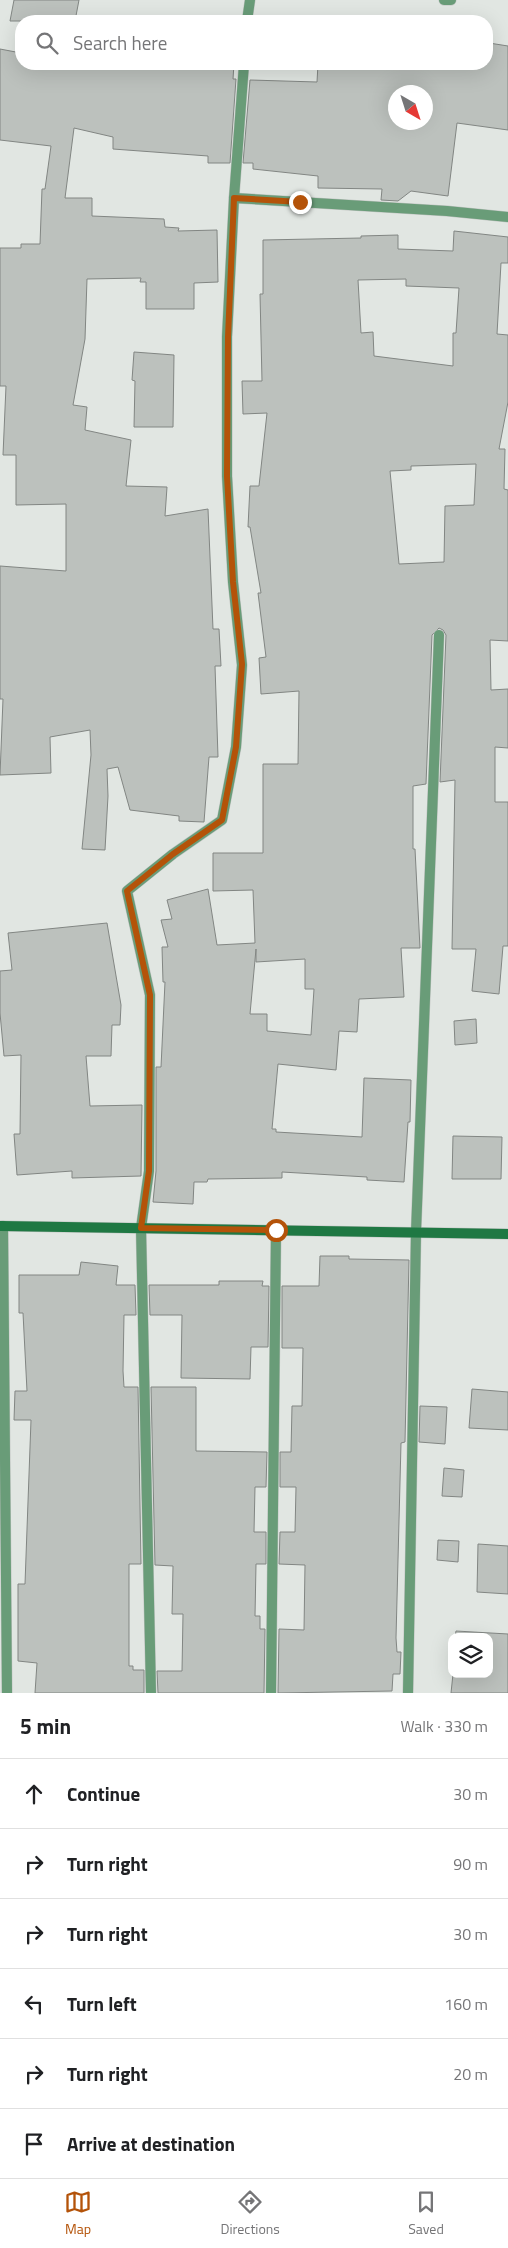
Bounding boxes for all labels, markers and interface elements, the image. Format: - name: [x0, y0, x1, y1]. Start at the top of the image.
- search box: [15, 15, 493, 70]
- text: Search here: [73, 28, 167, 57]
- icon: search: [33, 29, 61, 57]
- north arrow: [388, 85, 433, 130]
- route end: [289, 191, 312, 214]
- route start: [265, 1219, 288, 1242]
- map controls: [448, 1633, 493, 1678]
- button: layers: [448, 1633, 493, 1678]
- text: 5 min: [20, 1710, 71, 1742]
- text: Walk · 330 m: [400, 1714, 488, 1738]
- text: Continue: [67, 1779, 140, 1808]
- icon: ahead: [20, 1780, 48, 1808]
- text: 30 m: [453, 1782, 488, 1806]
- text: Turn right: [67, 1849, 148, 1878]
- icon: right: [20, 1850, 48, 1878]
- text: 90 m: [453, 1852, 488, 1876]
- text: Turn right: [67, 1919, 148, 1948]
- icon: right: [20, 1920, 48, 1948]
- text: 30 m: [453, 1922, 488, 1946]
- text: Turn left: [67, 1989, 137, 2018]
- icon: left: [20, 1990, 48, 2018]
- text: 160 m: [444, 1992, 488, 2016]
- text: Turn right: [67, 2059, 148, 2088]
- icon: right: [20, 2060, 48, 2088]
- text: 20 m: [453, 2062, 488, 2086]
- text: Arrive at destination: [67, 2129, 235, 2158]
- icon: arrive: [20, 2130, 48, 2158]
- tab: Map: [64, 2188, 92, 2239]
- tab: Directions: [220, 2188, 280, 2239]
- tab: Saved: [408, 2188, 444, 2239]

